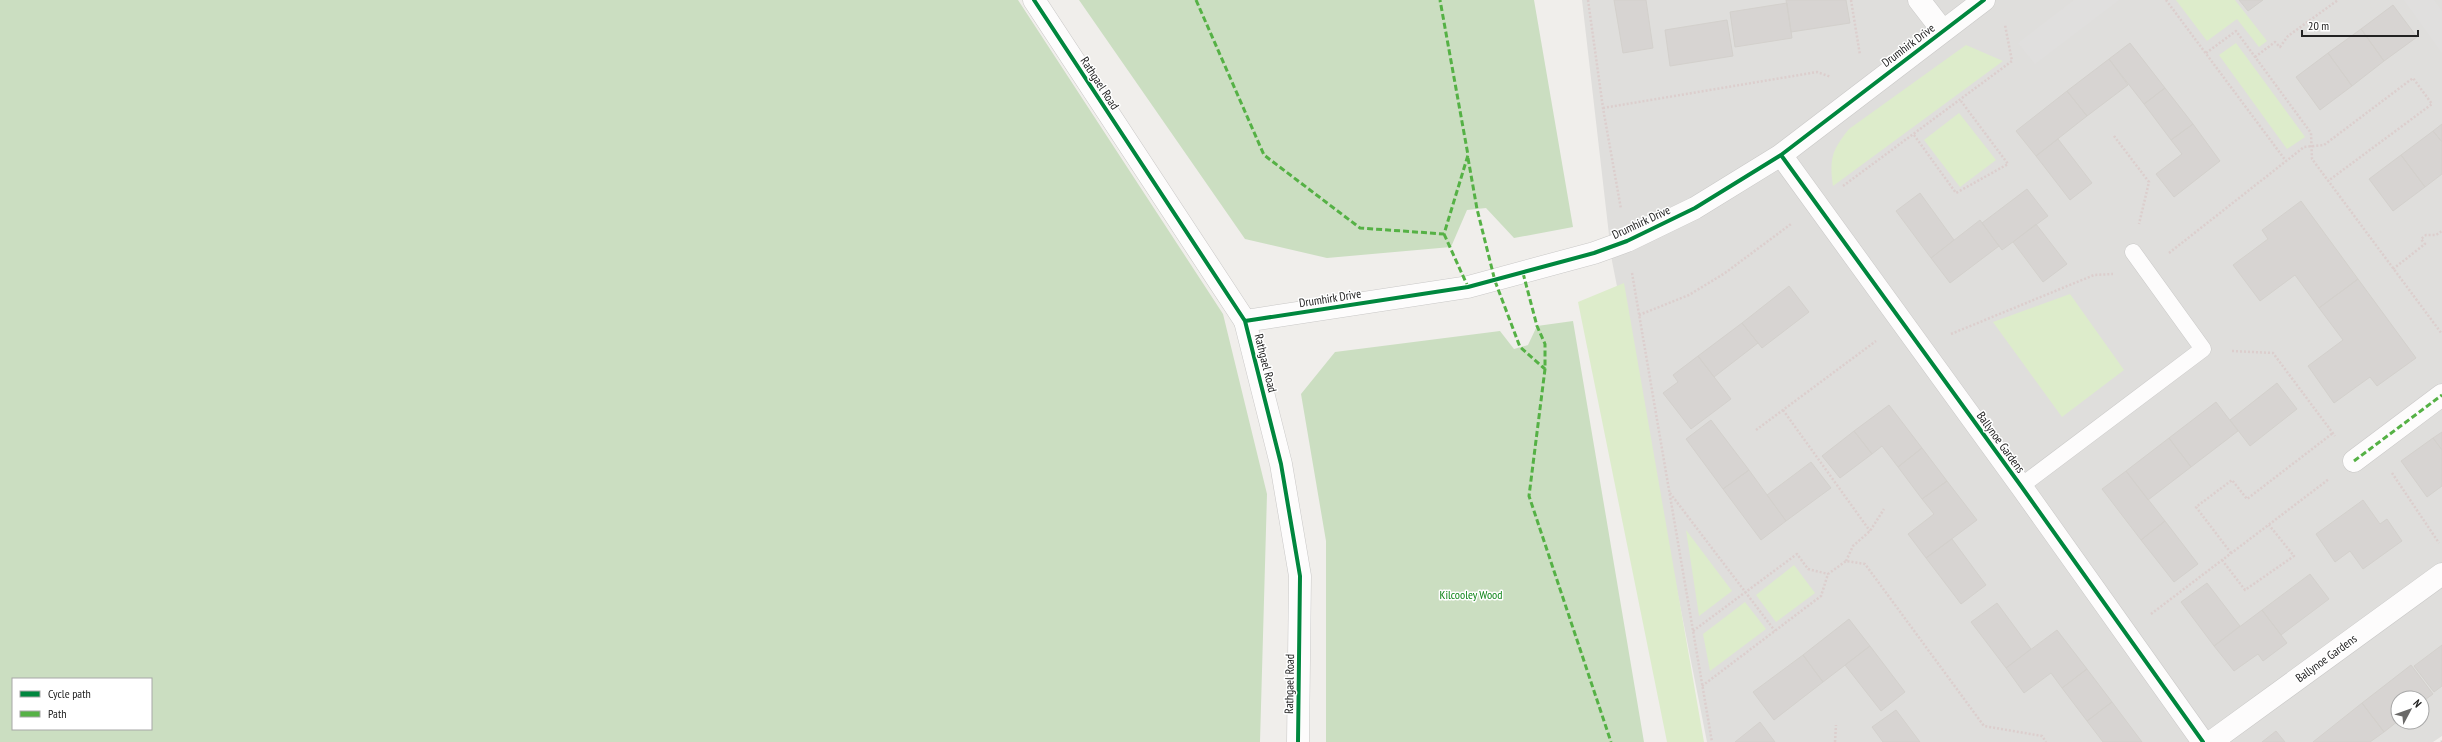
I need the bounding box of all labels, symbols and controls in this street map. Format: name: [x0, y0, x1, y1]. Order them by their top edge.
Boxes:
scale bar: [2302, 12, 2418, 38]
text: 20 m: [2308, 18, 2329, 33]
street label: Drumhirk Drive: [1879, 20, 1938, 70]
street label: Rathgael Road: [1077, 54, 1123, 112]
street label: Drumhirk Drive: [1610, 202, 1673, 242]
street label: Drumhirk Drive: [1298, 286, 1362, 310]
street label: Rathgael Road: [1251, 332, 1281, 394]
street label: Ballynoe Gardens: [1974, 408, 2028, 476]
park label: Kilcooley Wood: [1439, 587, 1503, 602]
street label: Ballynoe Gardens: [2292, 631, 2360, 685]
street label: Rathgael Road: [1281, 654, 1297, 714]
legend: [12, 678, 152, 730]
text: Cycle path: [48, 686, 91, 701]
north arrow: [2390, 690, 2430, 730]
text: N: [2410, 697, 2425, 710]
text: Path: [48, 706, 66, 721]

